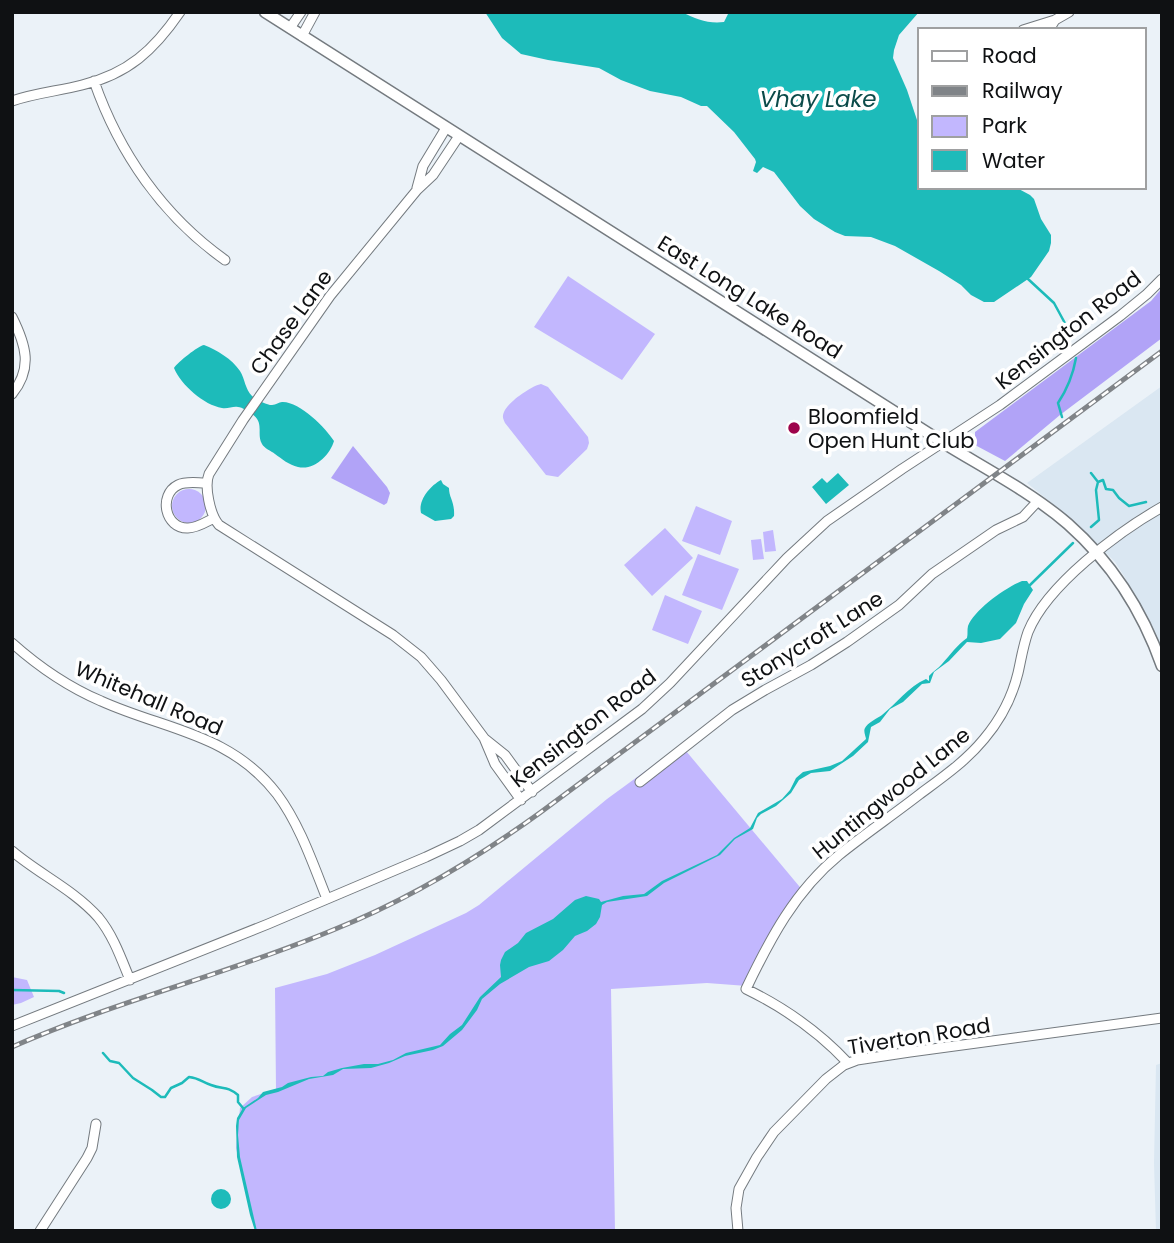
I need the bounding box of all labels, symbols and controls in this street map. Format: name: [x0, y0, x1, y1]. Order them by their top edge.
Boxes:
legend: [918, 28, 1146, 189]
text: Road: [982, 41, 1037, 70]
text: Railway: [982, 76, 1063, 105]
water label: Vhay Lake: [759, 83, 877, 115]
text: Park: [982, 111, 1027, 140]
text: Water: [982, 146, 1045, 175]
street label: East Long Lake Road: [652, 228, 848, 366]
street label: Chase Lane: [243, 264, 339, 380]
street label: Kensington Road: [989, 264, 1147, 396]
place label: Bloomfield Open Hunt Club: [808, 402, 974, 455]
marker: Bloomfield Open Hunt Club: [786, 420, 802, 436]
street label: Stonycroft Lane: [735, 584, 889, 694]
street label: Whitehall Road: [71, 654, 227, 742]
street label: Kensington Road: [504, 662, 662, 794]
street label: Huntingwood Lane: [806, 720, 976, 866]
street label: Tiverton Road: [846, 1010, 992, 1062]

